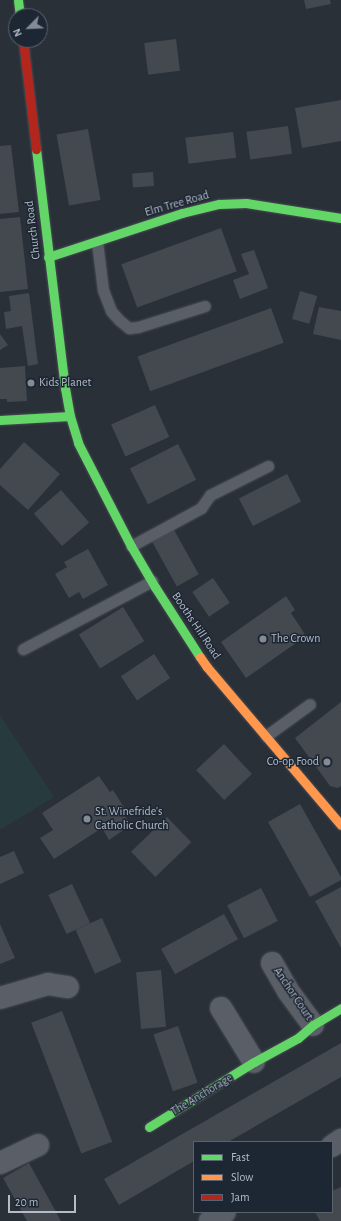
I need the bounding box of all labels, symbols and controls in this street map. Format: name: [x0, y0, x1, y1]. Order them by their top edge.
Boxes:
north arrow: [8, 8, 48, 48]
text: N: [11, 27, 24, 38]
street label: Elm Tree Road: [143, 188, 211, 220]
street label: Church Road: [22, 200, 44, 260]
place label: Kids Planet: [39, 376, 91, 390]
marker: Kids Planet: [26, 378, 36, 388]
street label: Booths Hill Road: [168, 590, 224, 662]
place label: The Crown: [271, 632, 320, 646]
marker: The Crown: [258, 634, 268, 644]
place label: Co-op Food: [267, 755, 319, 769]
marker: Co-op Food: [322, 757, 332, 767]
place label: St. Winefride's Catholic Church: [95, 805, 168, 833]
marker: St. Winefride's Catholic Church: [82, 814, 92, 824]
street label: Anchor Court: [270, 965, 316, 1023]
street label: The Anchorage: [168, 1071, 236, 1119]
legend: [193, 1141, 333, 1213]
text: Fast: [231, 1151, 250, 1163]
text: Slow: [231, 1171, 253, 1183]
scale bar: [10, 1187, 78, 1213]
text: Jam: [231, 1191, 250, 1203]
text: 20 m: [15, 1196, 38, 1208]

